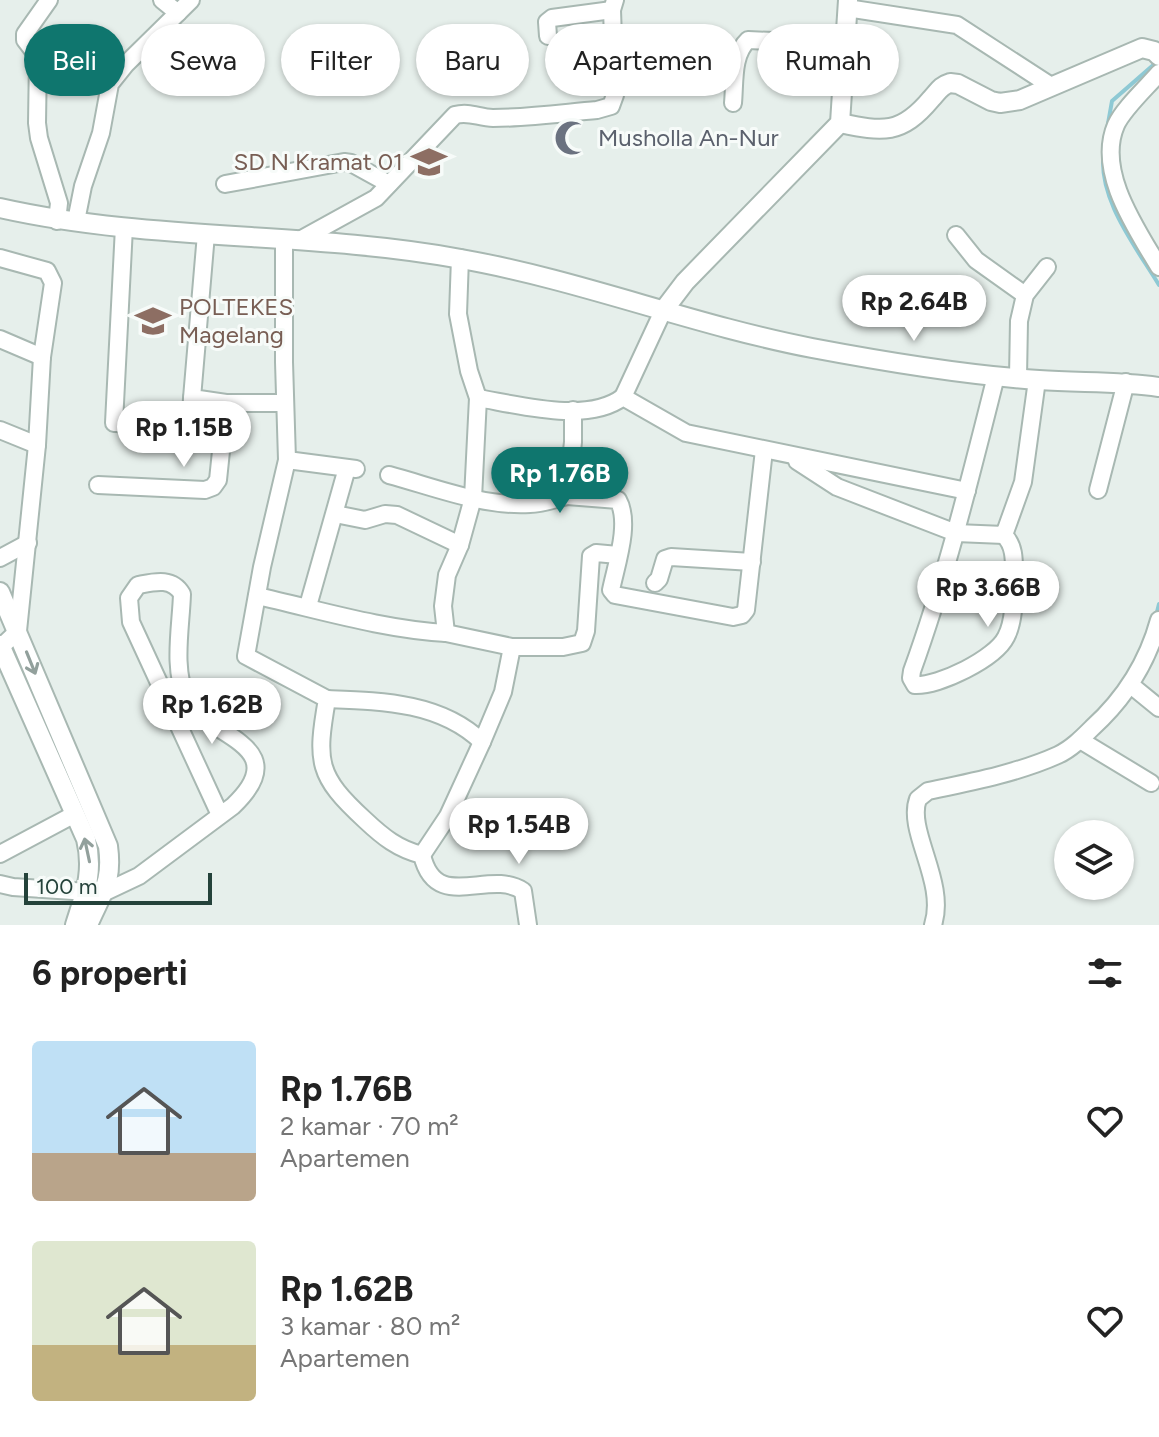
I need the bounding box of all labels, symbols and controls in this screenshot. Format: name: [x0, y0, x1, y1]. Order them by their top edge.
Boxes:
chip: Beli: [24, 24, 125, 96]
chip: Sewa: [141, 24, 265, 96]
chip: Filter: [281, 24, 400, 96]
chip: Baru: [416, 24, 529, 96]
chip: Apartemen: [545, 24, 741, 96]
chip: Rumah: [757, 24, 899, 96]
mosque icon: Musholla An-Nur: [553, 119, 591, 157]
place label: Musholla An-Nur: [598, 123, 779, 152]
school or university icon: SD N Kramat 01: [410, 143, 448, 181]
place label: SD N Kramat 01: [233, 147, 403, 176]
pin: Rp 2.64B: [831, 275, 997, 343]
text: Rp 2.64B: [860, 285, 968, 317]
place label: POLTEKES Magelang: [179, 292, 293, 349]
school or university icon: POLTEKES Magelang: [134, 302, 172, 340]
pin: Rp 1.15B: [101, 401, 267, 469]
text: Rp 1.15B: [135, 411, 233, 443]
pin: Rp 1.76B: [477, 447, 643, 515]
text: Rp 1.76B: [509, 457, 611, 489]
pin: Rp 3.66B: [905, 561, 1071, 629]
text: Rp 3.66B: [935, 571, 1041, 603]
one-way arrow: [25, 650, 39, 675]
pin: Rp 1.62B: [129, 678, 295, 746]
text: Rp 1.62B: [161, 688, 263, 720]
pin: Rp 1.54B: [436, 798, 602, 866]
text: Rp 1.54B: [467, 808, 571, 840]
map controls: [1054, 820, 1134, 900]
button: layers: [1054, 820, 1134, 900]
one-way arrow: [79, 837, 94, 863]
scale bar: [24, 869, 212, 905]
text: 100 m: [36, 873, 97, 900]
icon: filters: [1083, 951, 1127, 995]
text: 6 properti: [32, 953, 188, 994]
text: Rp 1.76B: [280, 1069, 413, 1110]
icon: home: [96, 1073, 192, 1169]
icon: heart: [1083, 1099, 1127, 1143]
text: 2 kamar · 70 m²: [280, 1110, 459, 1142]
text: Apartemen: [280, 1142, 410, 1174]
text: Rp 1.62B: [280, 1269, 413, 1310]
icon: home: [96, 1273, 192, 1369]
icon: heart: [1083, 1299, 1127, 1343]
text: 3 kamar · 80 m²: [280, 1310, 460, 1342]
text: Apartemen: [280, 1342, 410, 1374]

